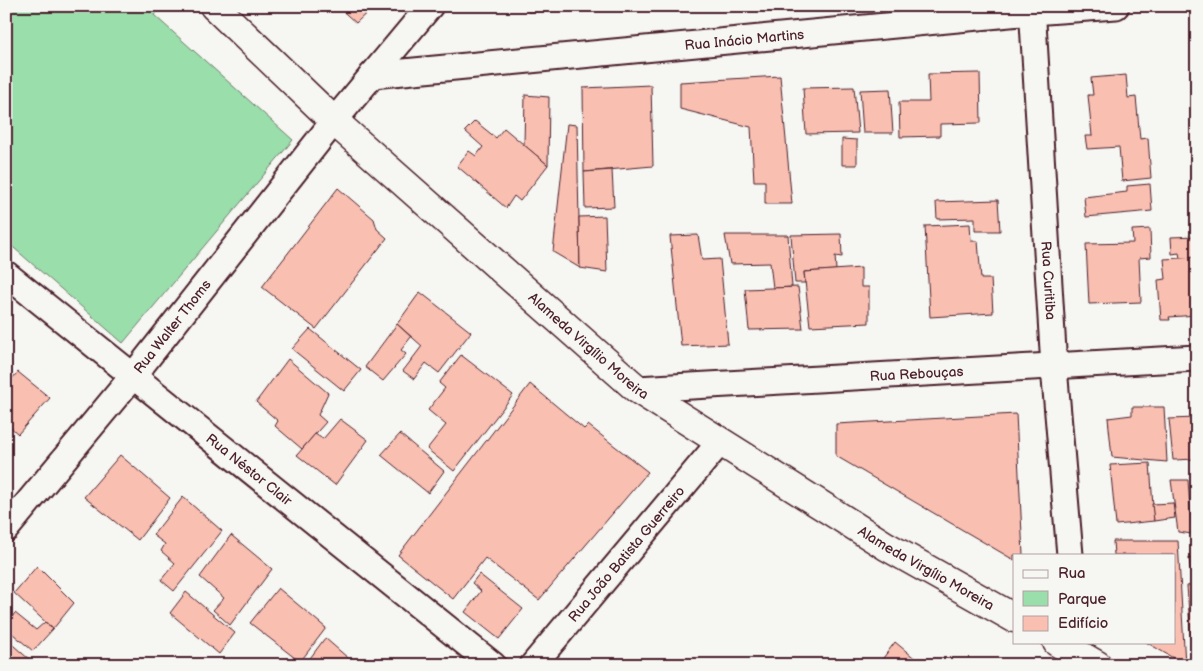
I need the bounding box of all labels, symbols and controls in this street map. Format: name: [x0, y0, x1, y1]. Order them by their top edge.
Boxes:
street label: Rua Inácio Martins: [684, 26, 805, 54]
street label: Rua Curitiba: [1037, 241, 1059, 321]
street label: Rua Walter Thoms: [130, 276, 215, 377]
street label: Alameda Virgílio Moreira: [525, 289, 652, 403]
street label: Rua Rebouças: [869, 363, 964, 385]
street label: Rua Néstor Clair: [203, 430, 296, 510]
street label: Rua João Batista Guerreiro: [565, 483, 688, 626]
street label: Alameda Virgílio Moreira: [855, 523, 997, 614]
legend: [1013, 554, 1176, 644]
text: Rua: [1058, 564, 1086, 583]
text: Parque: [1058, 590, 1107, 609]
text: Edifício: [1058, 614, 1108, 633]

